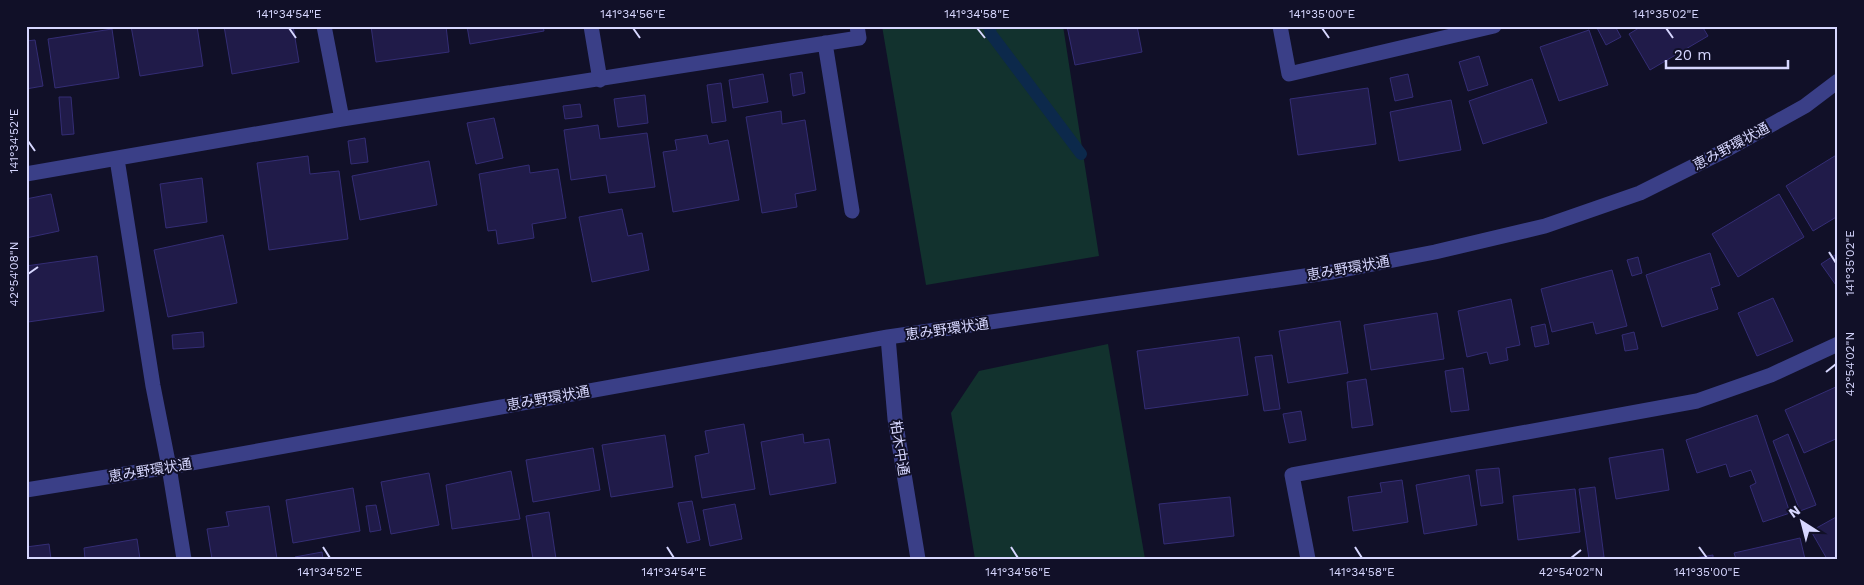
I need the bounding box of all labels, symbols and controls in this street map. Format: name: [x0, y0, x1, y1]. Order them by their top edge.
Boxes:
text: 141°34'54"E: [257, 7, 322, 21]
text: 141°34'56"E: [600, 7, 666, 21]
text: 141°34'58"E: [944, 7, 1010, 21]
text: 141°35'00"E: [1289, 7, 1355, 21]
text: 141°35'02"E: [1633, 7, 1699, 21]
scale bar: [1666, 38, 1789, 70]
text: 20 m: [1674, 46, 1712, 64]
text: 141°34'52"E: [7, 108, 21, 174]
street label: 恵み野環状通: [1690, 119, 1772, 173]
text: 141°35'02"E: [1843, 230, 1857, 296]
text: 42°54'08"N: [7, 242, 21, 306]
street label: 恵み野環状通: [1305, 253, 1391, 283]
street label: 恵み野環状通: [904, 315, 990, 343]
text: 42°54'02"N: [1843, 332, 1857, 396]
street label: 恵み野環状通: [505, 383, 591, 413]
street label: 柏木中通: [888, 419, 912, 477]
street label: 恵み野環状通: [107, 456, 193, 484]
north arrow: [1776, 498, 1826, 548]
text: N: [1785, 502, 1803, 521]
text: 141°34'52"E: [297, 565, 363, 579]
text: 141°34'54"E: [642, 565, 707, 579]
text: 141°34'56"E: [985, 565, 1051, 579]
text: 141°34'58"E: [1329, 565, 1395, 579]
text: 42°54'02"N: [1539, 565, 1603, 579]
text: 141°35'00"E: [1674, 565, 1740, 579]

